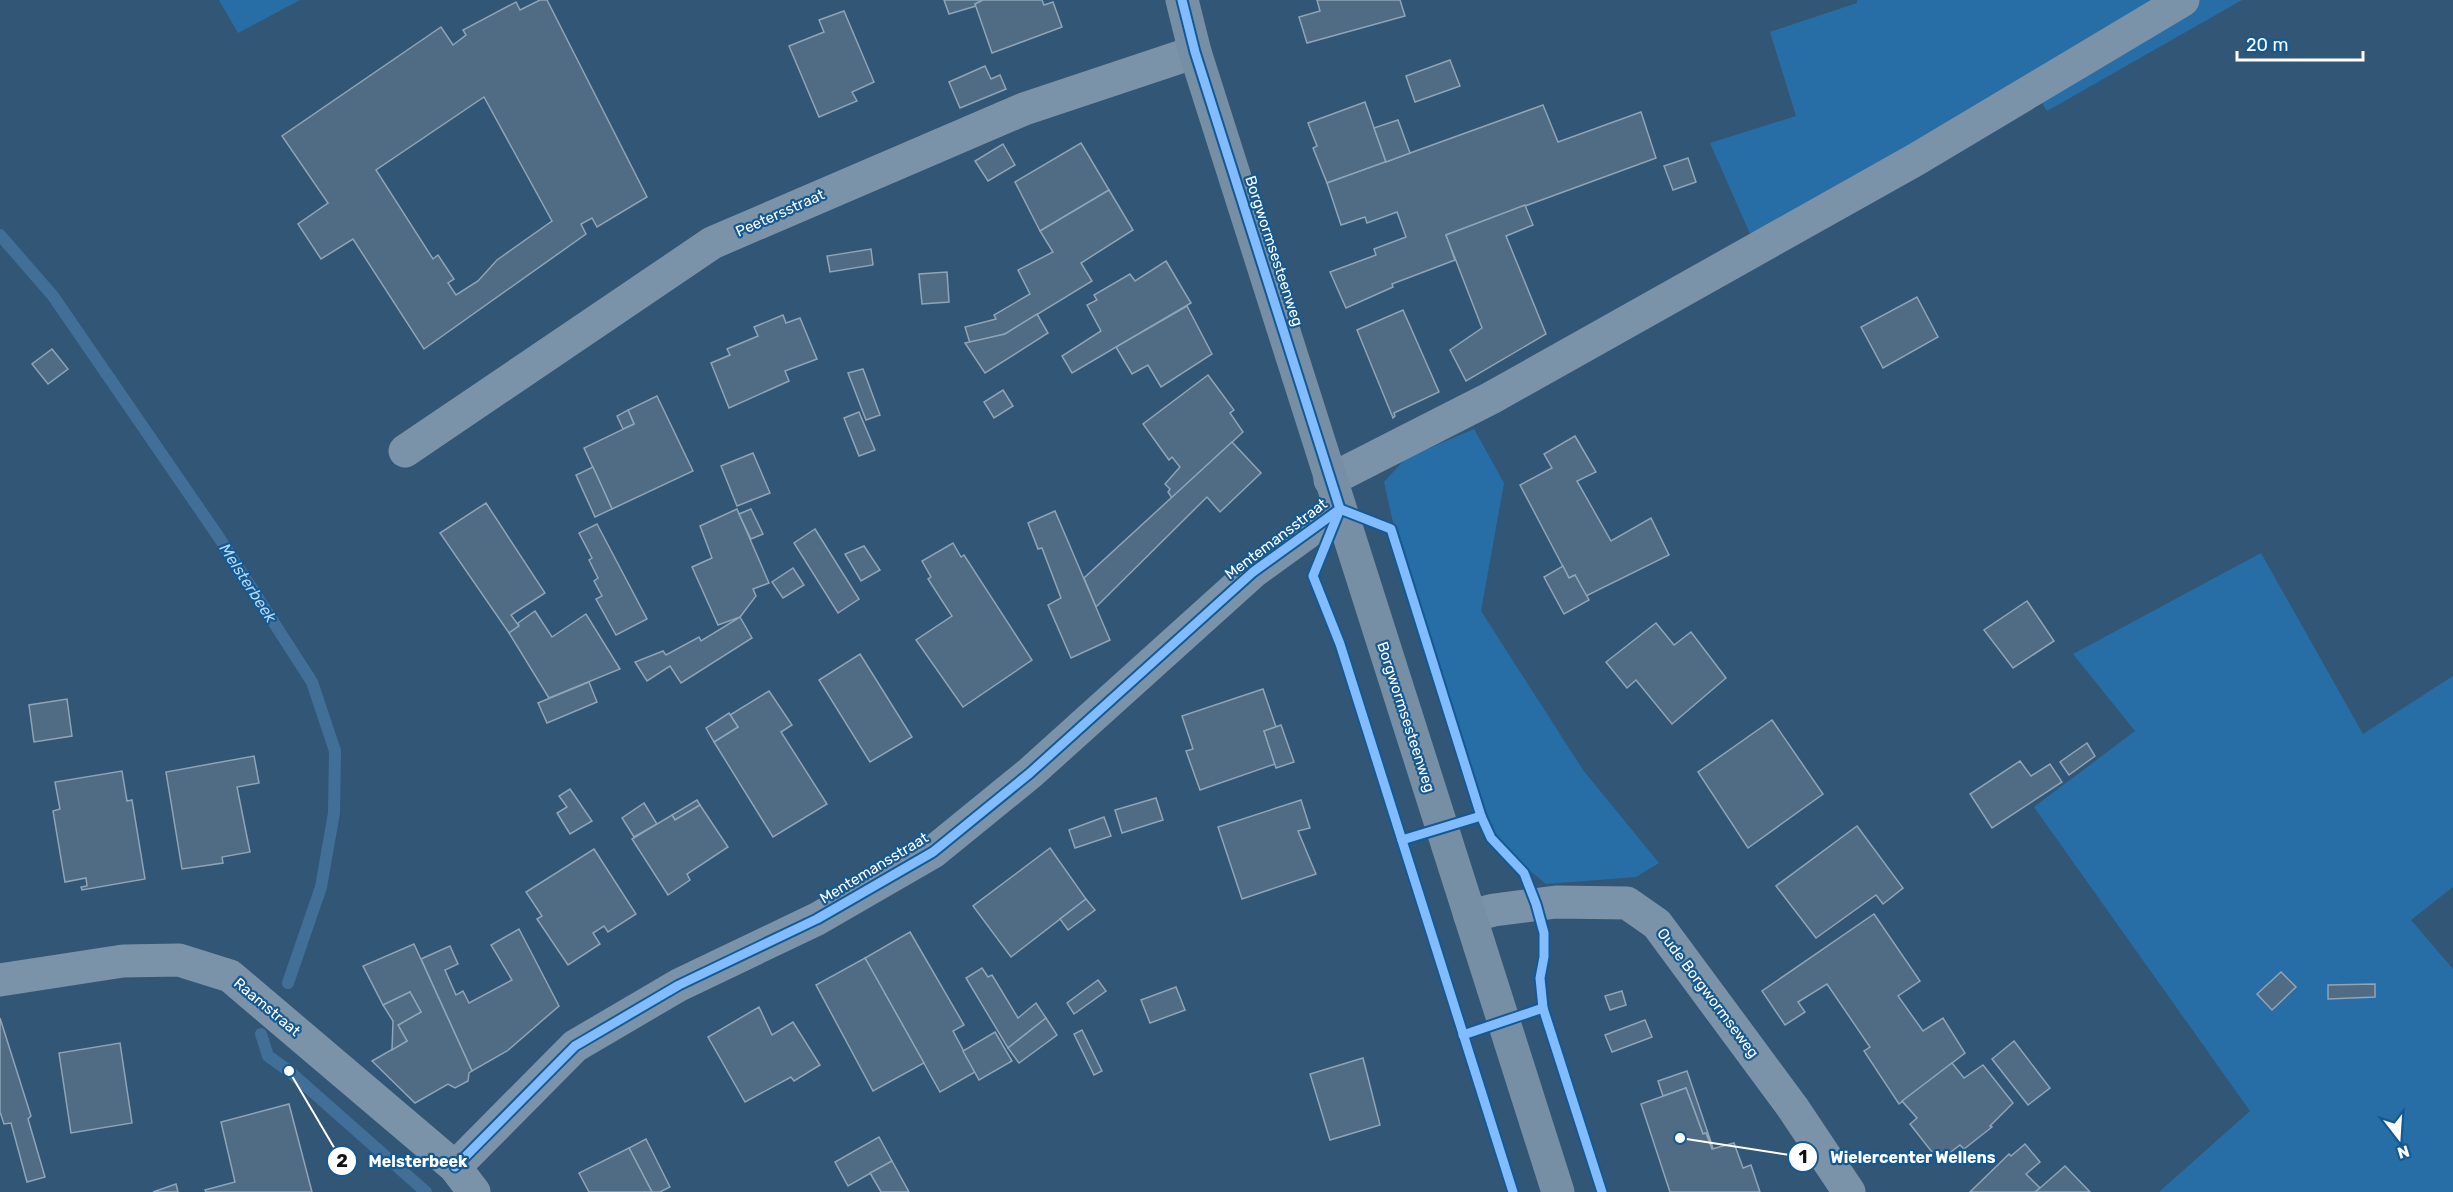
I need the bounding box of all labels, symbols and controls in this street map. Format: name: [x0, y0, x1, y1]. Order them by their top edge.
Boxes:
scale bar: [2237, 24, 2363, 62]
text: 20 m: [2246, 34, 2288, 56]
street label: Borgwormsesteenweg: [1241, 174, 1307, 328]
street label: Peetersstraat: [733, 185, 827, 241]
street label: Mentemansstraat: [1221, 495, 1331, 583]
water label: Melsterbeek: [215, 540, 281, 627]
street label: Borgwormsesteenweg: [1373, 640, 1439, 794]
street label: Mentemansstraat: [816, 828, 932, 907]
street label: Oude Borgwormseweg: [1653, 925, 1763, 1061]
street label: Raamstraat: [230, 974, 304, 1040]
north arrow: [2369, 1108, 2429, 1168]
callout: Wielercenter Wellens: [1788, 1140, 2008, 1174]
text: N: [2395, 1141, 2412, 1163]
callout: Melsterbeek: [327, 1144, 480, 1178]
text: 1: [1799, 1146, 1807, 1168]
text: Wielercenter Wellens: [1830, 1148, 1996, 1167]
text: 2: [336, 1150, 348, 1172]
text: Melsterbeek: [369, 1152, 468, 1171]

